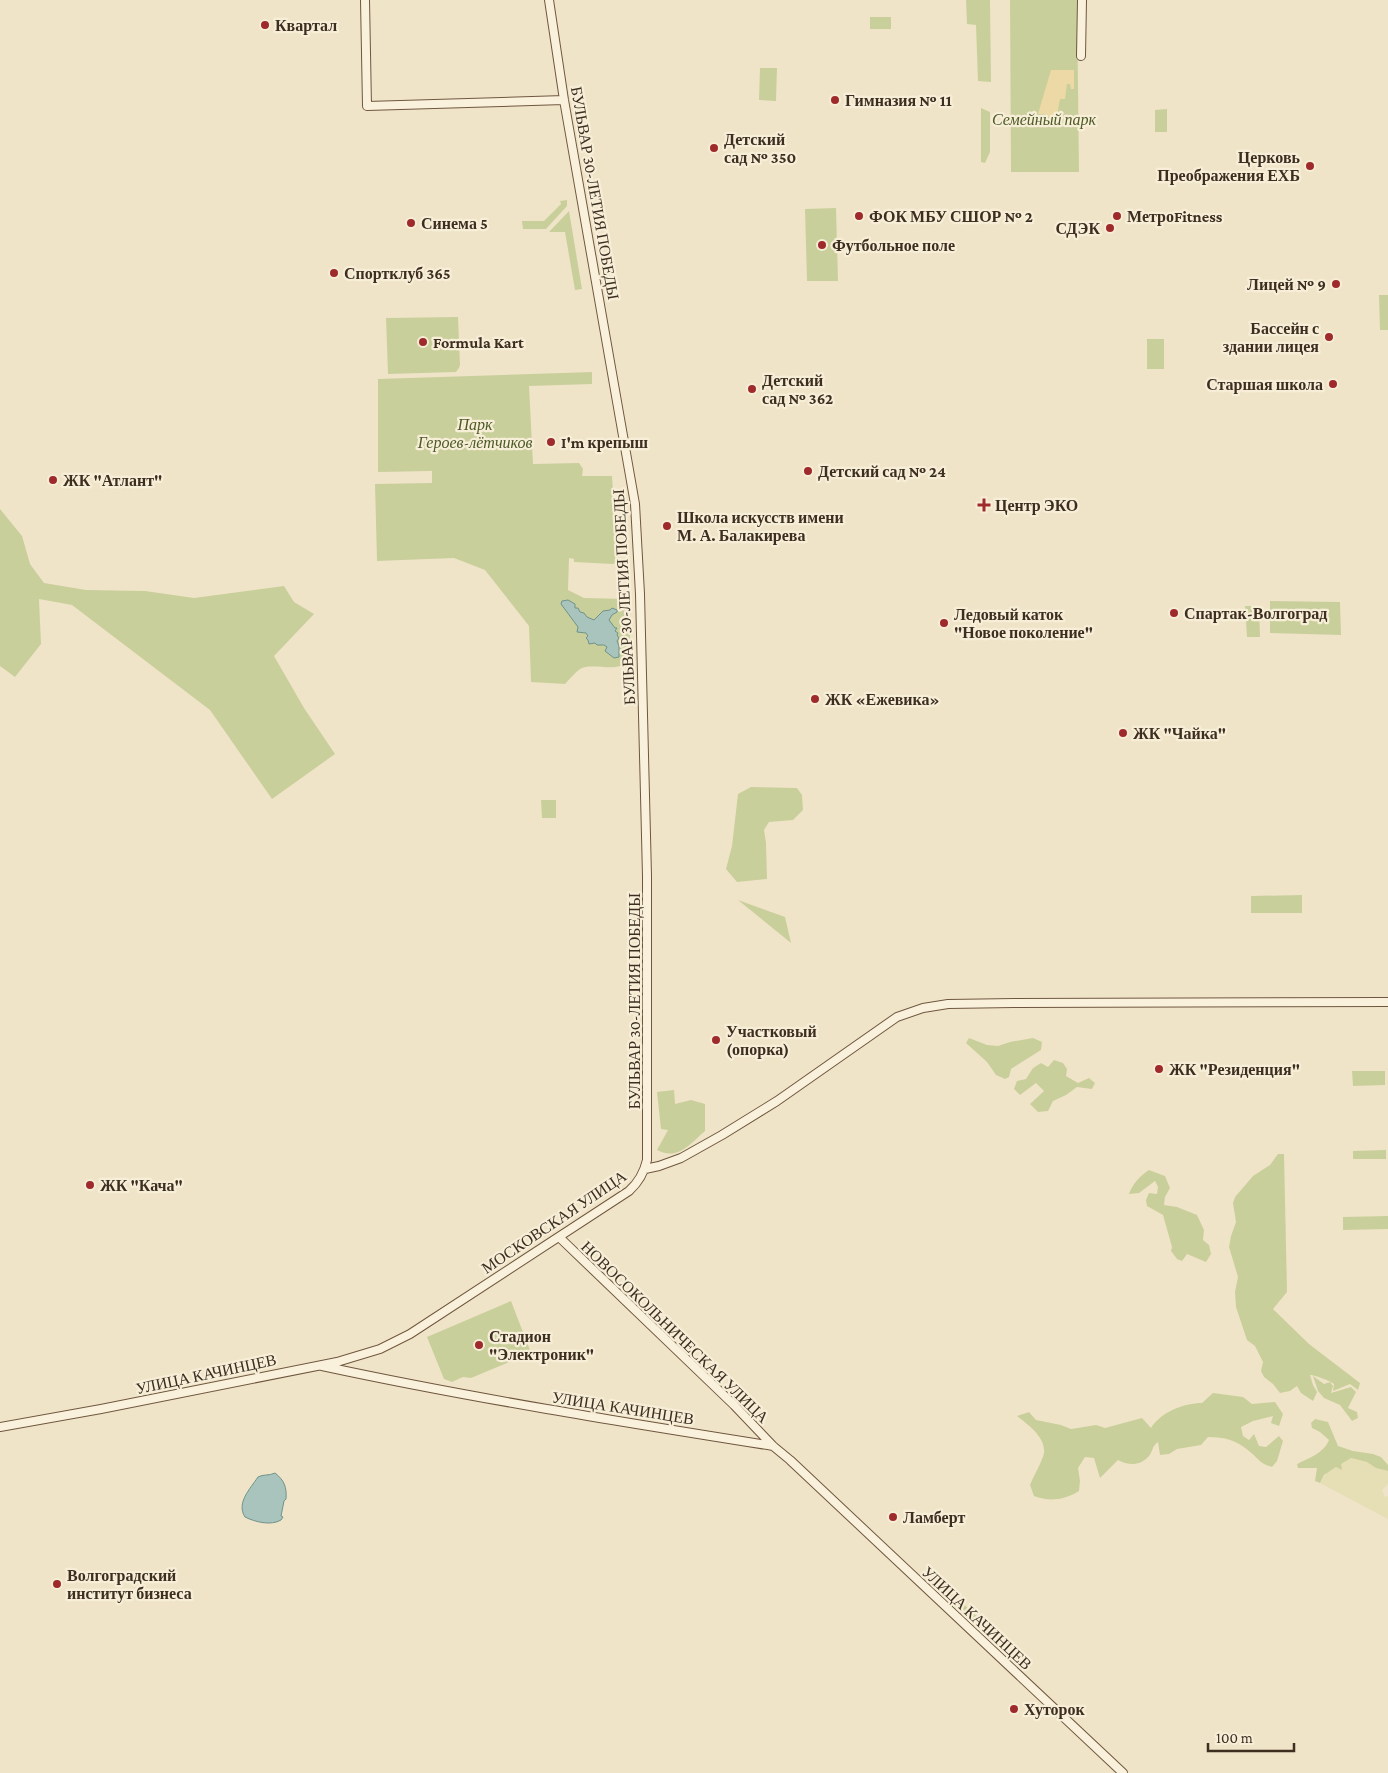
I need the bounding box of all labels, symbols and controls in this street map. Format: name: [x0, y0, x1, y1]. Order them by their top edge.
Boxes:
place label: Квартал: [275, 17, 337, 35]
marker: Квартал: [259, 19, 271, 31]
street label: БУЛЬВАР 30-ЛЕТИЯ ПОБЕДЫ: [567, 85, 622, 301]
place label: Гимназия № 11: [845, 92, 952, 109]
marker: Гимназия № 11: [829, 94, 841, 106]
park label: Семейный парк: [992, 111, 1097, 129]
place label: Детский сад № 350: [724, 131, 796, 166]
marker: Детский сад № 350: [708, 142, 720, 154]
place label: Церковь Преображения ЕХБ: [1157, 149, 1301, 185]
marker: Церковь Преображения ЕХБ: [1304, 160, 1316, 172]
place label: ФОК МБУ СШОР № 2: [869, 208, 1033, 225]
place label: МетроFitness: [1127, 208, 1223, 226]
marker: ФОК МБУ СШОР № 2: [853, 210, 865, 222]
marker: МетроFitness: [1111, 210, 1123, 222]
place label: Синема 5: [421, 215, 488, 232]
marker: Синема 5: [405, 217, 417, 229]
place label: СДЭК: [1055, 220, 1100, 238]
marker: СДЭК: [1104, 222, 1116, 234]
place label: Футбольное поле: [832, 237, 955, 255]
marker: Футбольное поле: [816, 239, 828, 251]
place label: Спортклуб 365: [344, 265, 451, 283]
marker: Спортклуб 365: [328, 267, 340, 279]
place label: Лицей № 9: [1247, 276, 1326, 293]
marker: Лицей № 9: [1330, 278, 1342, 290]
place label: Бассейн с здании лицея: [1223, 320, 1319, 355]
marker: Бассейн с здании лицея: [1323, 331, 1335, 343]
place label: Formula Kart: [433, 334, 524, 351]
marker: Formula Kart: [417, 336, 429, 348]
place label: Детский сад № 362: [762, 372, 833, 407]
place label: Старшая школа: [1206, 376, 1323, 394]
marker: Старшая школа: [1327, 378, 1339, 390]
marker: Детский сад № 362: [746, 383, 758, 395]
park label: Парк Героев-лётчиков: [417, 416, 532, 452]
place label: I'm крепыш: [561, 434, 648, 452]
marker: I'm крепыш: [545, 436, 557, 448]
place label: Детский сад № 24: [818, 463, 946, 481]
marker: Детский сад № 24: [802, 465, 814, 477]
place label: ЖК "Атлант": [63, 472, 162, 489]
marker: ЖК "Атлант": [47, 474, 59, 486]
street label: БУЛЬВАР 30-ЛЕТИЯ ПОБЕДЫ: [610, 488, 639, 705]
place label: Центр ЭКО: [995, 497, 1078, 515]
marker: Центр ЭКО: [977, 498, 991, 512]
place label: Школа искусств имени М. А. Балакирева: [677, 509, 844, 545]
marker: Школа искусств имени М. А. Балакирева: [661, 520, 673, 532]
place label: Спартак-Волгоград: [1184, 605, 1327, 623]
place label: Ледовый каток "Новое поколение": [954, 606, 1093, 641]
marker: Спартак-Волгоград: [1168, 607, 1180, 619]
marker: Ледовый каток "Новое поколение": [938, 617, 950, 629]
place label: ЖК «Ежевика»: [825, 691, 940, 708]
marker: ЖК «Ежевика»: [809, 693, 821, 705]
place label: ЖК "Чайка": [1133, 725, 1226, 742]
marker: ЖК "Чайка": [1117, 727, 1129, 739]
street label: БУЛЬВАР 30-ЛЕТИЯ ПОБЕДЫ: [626, 893, 644, 1109]
place label: Участковый (опорка): [726, 1023, 817, 1059]
marker: Участковый (опорка): [710, 1034, 722, 1046]
place label: ЖК "Резиденция": [1169, 1061, 1300, 1078]
marker: ЖК "Резиденция": [1153, 1063, 1165, 1075]
street label: МОСКОВСКАЯ УЛИЦА: [478, 1167, 630, 1278]
place label: ЖК "Кача": [100, 1177, 183, 1194]
marker: ЖК "Кача": [84, 1179, 96, 1191]
street label: НОВОСОКОЛЬНИЧЕСКАЯ УЛИЦА: [577, 1238, 772, 1427]
place label: Стадион "Электроник": [489, 1328, 594, 1364]
marker: Стадион "Электроник": [473, 1339, 485, 1351]
street label: УЛИЦА КАЧИНЦЕВ: [134, 1351, 278, 1398]
street label: УЛИЦА КАЧИНЦЕВ: [551, 1388, 695, 1429]
place label: Ламберт: [903, 1509, 965, 1527]
marker: Ламберт: [887, 1511, 899, 1523]
street label: УЛИЦА КАЧИНЦЕВ: [918, 1563, 1035, 1674]
place label: Волгоградский институт бизнеса: [67, 1567, 192, 1603]
marker: Волгоградский институт бизнеса: [51, 1578, 63, 1590]
place label: Хуторок: [1024, 1701, 1085, 1719]
marker: Хуторок: [1008, 1703, 1020, 1715]
scale bar: [1208, 1720, 1294, 1752]
text: 100 m: [1216, 1730, 1253, 1746]

